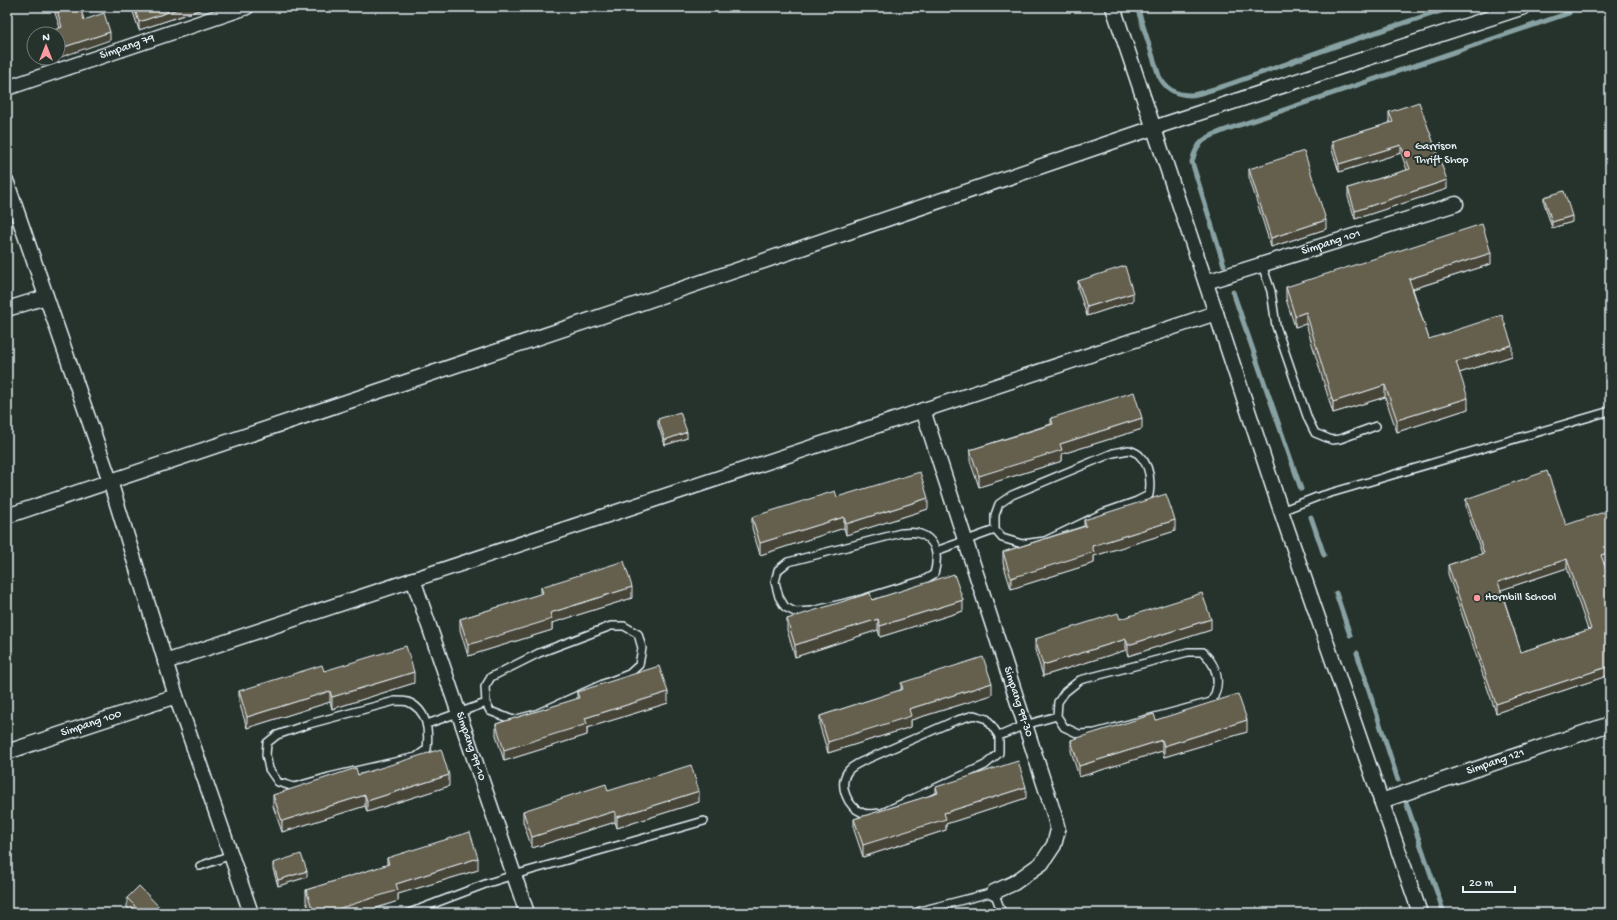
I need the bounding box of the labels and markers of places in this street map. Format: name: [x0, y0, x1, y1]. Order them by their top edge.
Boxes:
place label: Garrison Thrift Shop: [1414, 140, 1469, 168]
marker: Garrison Thrift Shop: [1402, 149, 1412, 159]
place label: Hornbill School: [1485, 591, 1557, 605]
marker: Hornbill School: [1472, 593, 1482, 603]

